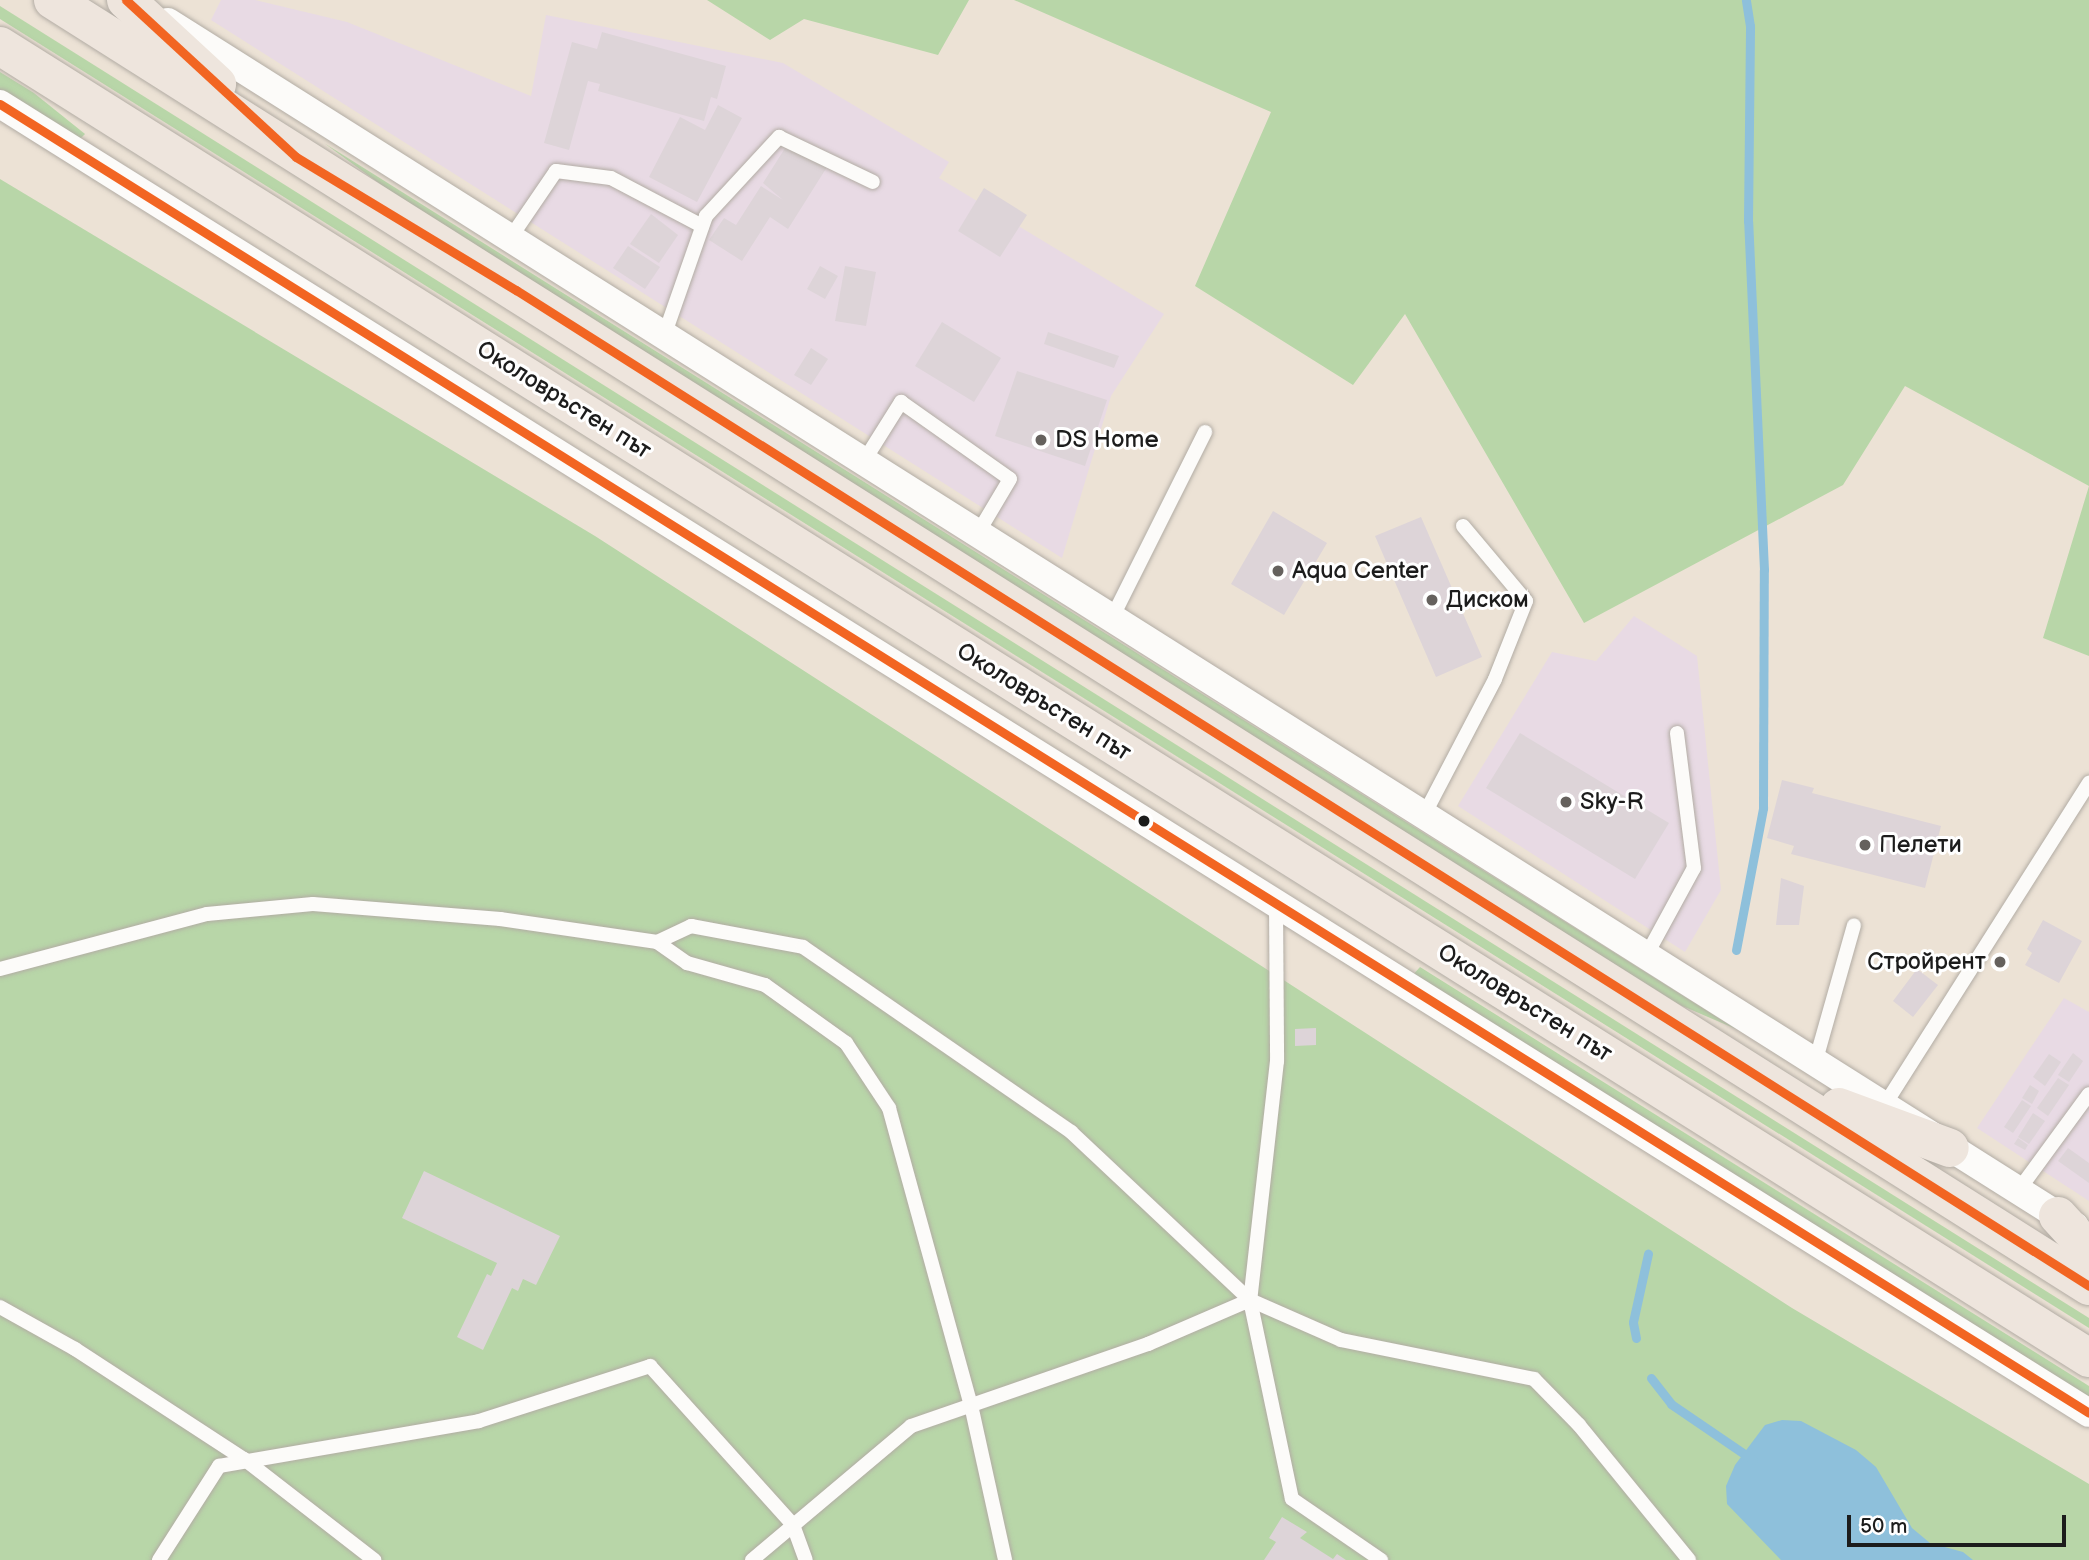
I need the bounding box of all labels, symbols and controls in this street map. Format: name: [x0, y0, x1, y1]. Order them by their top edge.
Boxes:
street label: Околовръстен път: [472, 335, 656, 465]
place label: DS Home: [1055, 426, 1159, 454]
marker: DS Home: [1033, 432, 1049, 448]
place label: Aqua Center: [1292, 557, 1428, 585]
marker: Aqua Center: [1270, 563, 1286, 579]
place label: Диском: [1446, 586, 1529, 614]
marker: Диском: [1424, 592, 1440, 608]
street label: Околовръстен път: [952, 637, 1136, 767]
place label: Sky-R: [1580, 788, 1643, 816]
marker: Sky-R: [1558, 794, 1574, 810]
unlabelled marker: [1137, 814, 1151, 828]
place label: Пелети: [1879, 831, 1962, 859]
marker: Пелети: [1857, 837, 1873, 853]
street label: Околовръстен път: [1433, 938, 1617, 1068]
place label: Стройрент: [1867, 948, 1986, 976]
marker: Стройрент: [1992, 954, 2008, 970]
scale bar: [1851, 1500, 2070, 1544]
text: 50 m: [1860, 1514, 1907, 1539]

